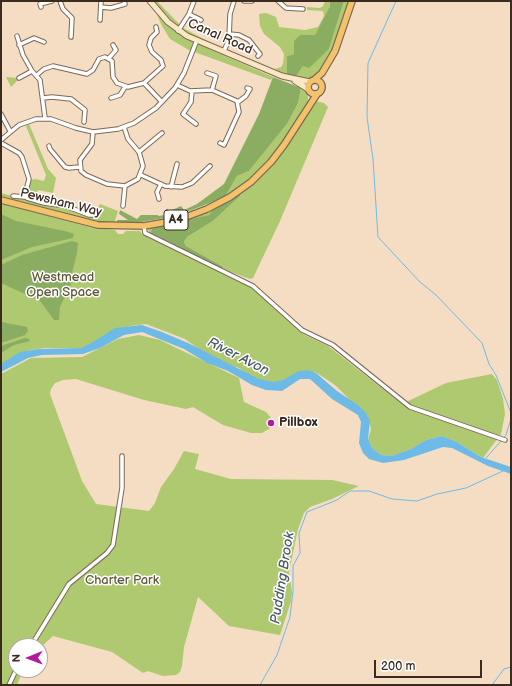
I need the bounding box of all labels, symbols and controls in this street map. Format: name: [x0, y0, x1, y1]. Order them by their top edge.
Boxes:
street label: Canal Road: [185, 16, 255, 58]
street label: Pewsham Way: [19, 185, 103, 221]
road number: A4: [164, 210, 188, 230]
park label: Westmead Open Space: [26, 270, 100, 301]
water label: River Avon: [204, 334, 272, 380]
place label: Pillbox: [279, 415, 318, 431]
marker: Pillbox: [266, 418, 276, 428]
water label: Pudding Brook: [267, 531, 299, 625]
park label: Charter Park: [85, 573, 159, 589]
north arrow: [8, 638, 48, 678]
scale bar: [376, 652, 484, 678]
text: N: [10, 654, 23, 662]
text: 200 m: [381, 659, 415, 674]

